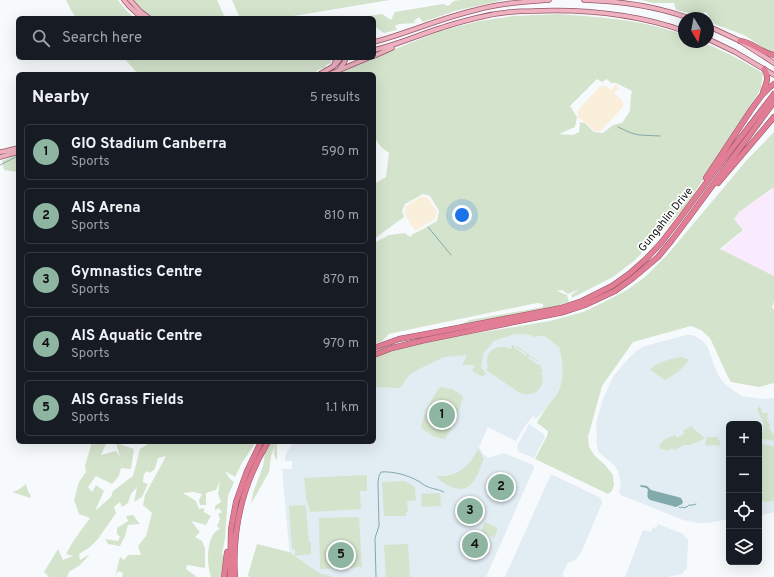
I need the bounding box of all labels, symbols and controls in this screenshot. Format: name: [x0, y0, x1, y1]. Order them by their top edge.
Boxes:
north arrow: [678, 12, 714, 48]
search box: [16, 16, 376, 60]
icon: search: [30, 27, 52, 49]
text: Search here: [62, 29, 142, 48]
text: Nearby: [32, 87, 89, 109]
text: 5 results: [310, 90, 360, 106]
text: GIO Stadium Canberra: [71, 135, 227, 154]
text: 1: [43, 144, 49, 160]
text: 590 m: [321, 144, 359, 160]
text: Sports: [71, 154, 110, 170]
street label: Gungahlin Drive: [635, 184, 696, 255]
text: AIS Arena: [71, 199, 141, 218]
your location: [452, 205, 472, 225]
text: 2: [42, 208, 50, 224]
text: 810 m: [324, 208, 359, 224]
text: Sports: [71, 218, 110, 234]
text: Gymnastics Centre: [71, 263, 202, 282]
text: 3: [42, 272, 50, 288]
text: 870 m: [322, 272, 359, 288]
text: Sports: [71, 282, 110, 298]
text: AIS Aquatic Centre: [71, 327, 202, 346]
text: 4: [42, 336, 50, 352]
text: 970 m: [323, 336, 359, 352]
text: Sports: [71, 346, 110, 362]
text: AIS Grass Fields: [71, 391, 184, 410]
text: 5: [42, 400, 50, 416]
text: 1.1 km: [325, 400, 359, 416]
pin: 1: [429, 400, 455, 430]
text: Sports: [71, 410, 110, 426]
map controls: [726, 421, 762, 565]
button: +: [726, 421, 762, 457]
button: −: [726, 457, 762, 493]
pin: 2: [488, 472, 514, 502]
button: locate: [726, 493, 762, 529]
pin: 3: [457, 496, 483, 526]
button: layers: [726, 529, 762, 565]
pin: 4: [462, 530, 488, 560]
pin: 5: [328, 540, 354, 570]

